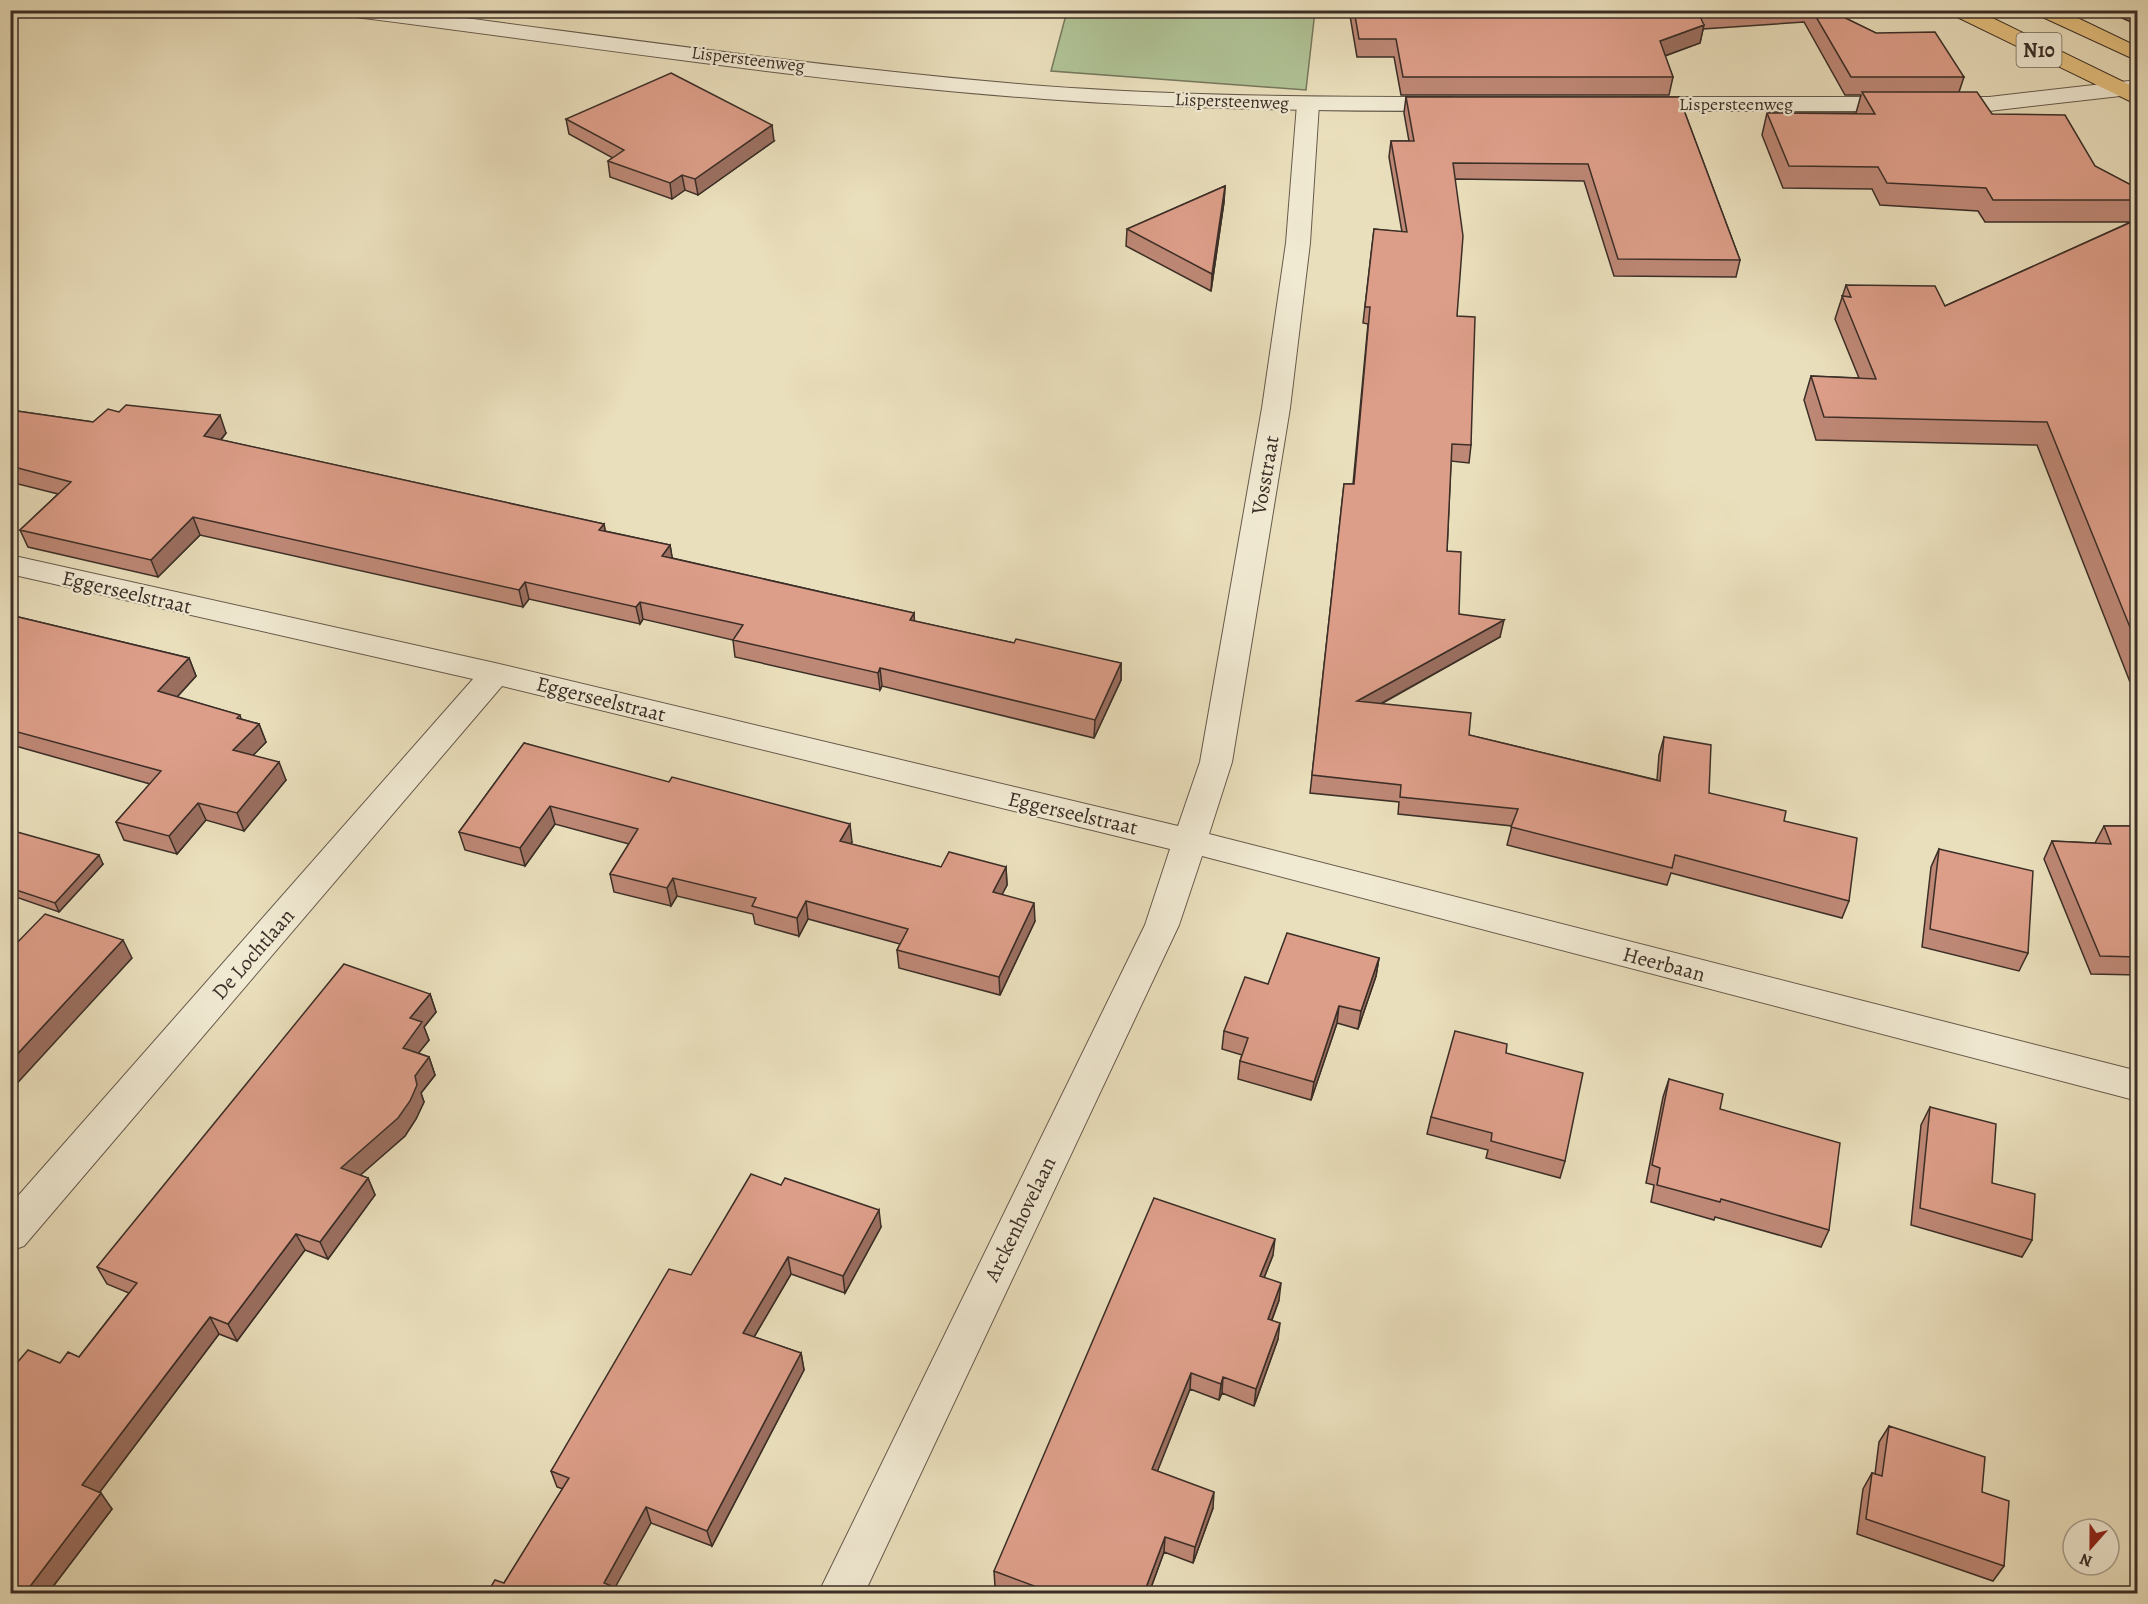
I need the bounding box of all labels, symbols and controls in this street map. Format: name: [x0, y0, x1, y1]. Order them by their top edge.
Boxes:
road number: N10: [2016, 33, 2062, 67]
street label: Lispersteenweg: [690, 40, 806, 78]
street label: Lispersteenweg: [1175, 87, 1289, 115]
street label: Lispersteenweg: [1679, 92, 1793, 116]
street label: Vosstraat: [1244, 433, 1286, 518]
street label: Eggerseelstraat: [59, 563, 195, 621]
street label: Eggerseelstraat: [533, 669, 669, 729]
street label: Eggerseelstraat: [1005, 784, 1141, 842]
street label: De Lochtlaan: [205, 902, 301, 1006]
street label: Heerbaan: [1620, 940, 1708, 988]
street label: Arckenhovelaan: [977, 1152, 1062, 1287]
north arrow: [2061, 1517, 2121, 1577]
text: N: [2076, 1548, 2095, 1572]

